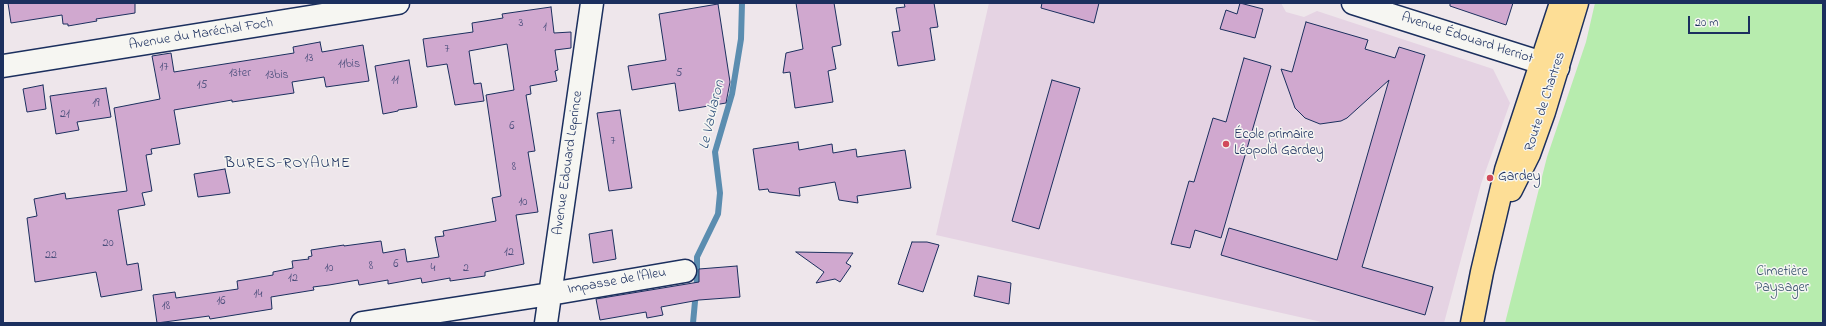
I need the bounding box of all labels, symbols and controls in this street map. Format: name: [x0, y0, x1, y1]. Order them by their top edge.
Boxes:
scale bar: [1690, 8, 1752, 34]
street label: Avenue Édouard Herriot: [1399, 10, 1535, 68]
text: 20 m: [1695, 14, 1718, 32]
street label: Avenue du Maréchal Foch: [128, 15, 274, 55]
house number: 3: [519, 17, 523, 31]
house number: 1: [543, 21, 547, 35]
house number: 7: [445, 43, 449, 57]
street label: Route de Chartres: [1522, 50, 1570, 154]
house number: 13: [305, 52, 313, 66]
house number: 11bis: [338, 58, 360, 72]
house number: 17: [160, 61, 168, 75]
house number: 13ter: [229, 67, 251, 81]
house number: 5: [676, 67, 682, 81]
house number: 13bis: [265, 69, 289, 83]
house number: 11: [391, 74, 399, 88]
house number: 15: [197, 79, 207, 93]
water label: Le Vaularon: [696, 79, 730, 151]
street label: Avenue Edouard Leprince: [551, 90, 587, 236]
house number: 19: [92, 97, 100, 111]
house number: 21: [60, 108, 70, 122]
house number: 6: [509, 120, 515, 134]
place label: École primaire Léopold Gardey: [1234, 128, 1324, 160]
house number: 7: [611, 135, 615, 149]
marker: École primaire Léopold Gardey: [1221, 139, 1231, 149]
district label: BURES-ROYAUME: [225, 156, 351, 174]
house number: 8: [512, 161, 516, 175]
place label: Gardey: [1498, 170, 1541, 186]
marker: Gardey: [1485, 173, 1495, 183]
house number: 10: [519, 196, 527, 210]
house number: 20: [102, 237, 114, 251]
house number: 12: [504, 246, 514, 260]
house number: 22: [45, 249, 57, 263]
house number: 6: [393, 258, 399, 272]
house number: 8: [369, 260, 373, 274]
house number: 10: [325, 262, 333, 276]
house number: 4: [431, 262, 435, 276]
house number: 2: [463, 262, 469, 276]
street label: Impasse de l'Aleu: [566, 265, 668, 299]
park label: Cimetière Paysager: [1755, 265, 1809, 298]
house number: 12: [288, 272, 298, 286]
house number: 14: [254, 288, 262, 302]
house number: 16: [216, 295, 226, 309]
house number: 18: [162, 300, 170, 314]

